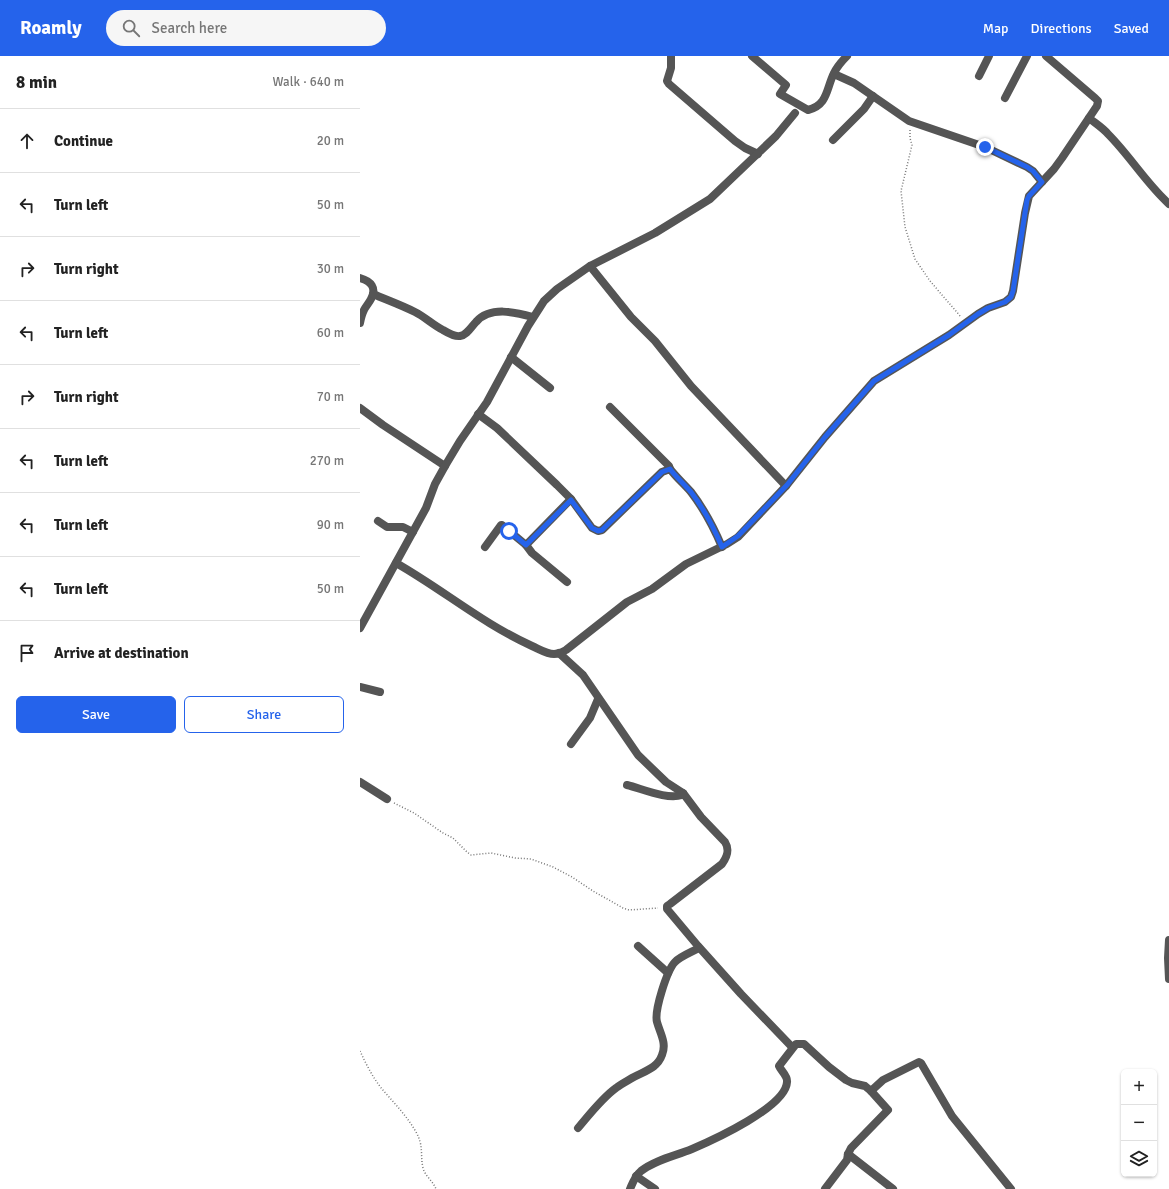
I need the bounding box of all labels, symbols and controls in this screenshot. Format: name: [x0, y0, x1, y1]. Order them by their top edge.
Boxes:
search box: [106, 10, 386, 46]
text: Roamly: [20, 16, 82, 40]
icon: search: [120, 17, 142, 39]
text: Search here: [152, 19, 227, 37]
text: Map: [983, 20, 1009, 37]
text: Directions: [1031, 20, 1092, 37]
text: Saved: [1114, 20, 1149, 37]
text: 8 min: [16, 72, 57, 93]
text: Walk · 640 m: [273, 74, 344, 90]
icon: ahead: [16, 130, 38, 152]
text: Continue: [54, 132, 113, 150]
text: 20 m: [317, 133, 344, 149]
route end: [976, 138, 994, 156]
icon: left: [16, 194, 38, 216]
text: Turn left: [54, 196, 108, 214]
text: 50 m: [317, 197, 344, 213]
icon: right: [16, 258, 38, 280]
text: Turn right: [54, 260, 119, 278]
text: 30 m: [317, 261, 344, 277]
icon: left: [16, 322, 38, 344]
text: Turn left: [54, 324, 108, 342]
text: 60 m: [317, 325, 344, 341]
icon: right: [16, 386, 38, 408]
text: Turn right: [54, 388, 119, 406]
text: 70 m: [317, 389, 344, 405]
icon: left: [16, 450, 38, 472]
text: Turn left: [54, 452, 108, 470]
text: 270 m: [310, 453, 344, 469]
icon: left: [16, 514, 38, 536]
text: Turn left: [54, 516, 108, 534]
text: 90 m: [317, 517, 344, 533]
route start: [500, 522, 518, 540]
icon: left: [16, 578, 38, 600]
text: Turn left: [54, 580, 108, 598]
text: 50 m: [317, 581, 344, 597]
icon: arrive: [16, 642, 38, 664]
text: Arrive at destination: [54, 644, 189, 662]
button: Save: [16, 696, 176, 733]
button: Share: [184, 696, 344, 733]
map controls: [1121, 1069, 1157, 1177]
button: +: [1121, 1069, 1157, 1105]
button: −: [1121, 1105, 1157, 1141]
button: layers: [1121, 1141, 1157, 1177]

